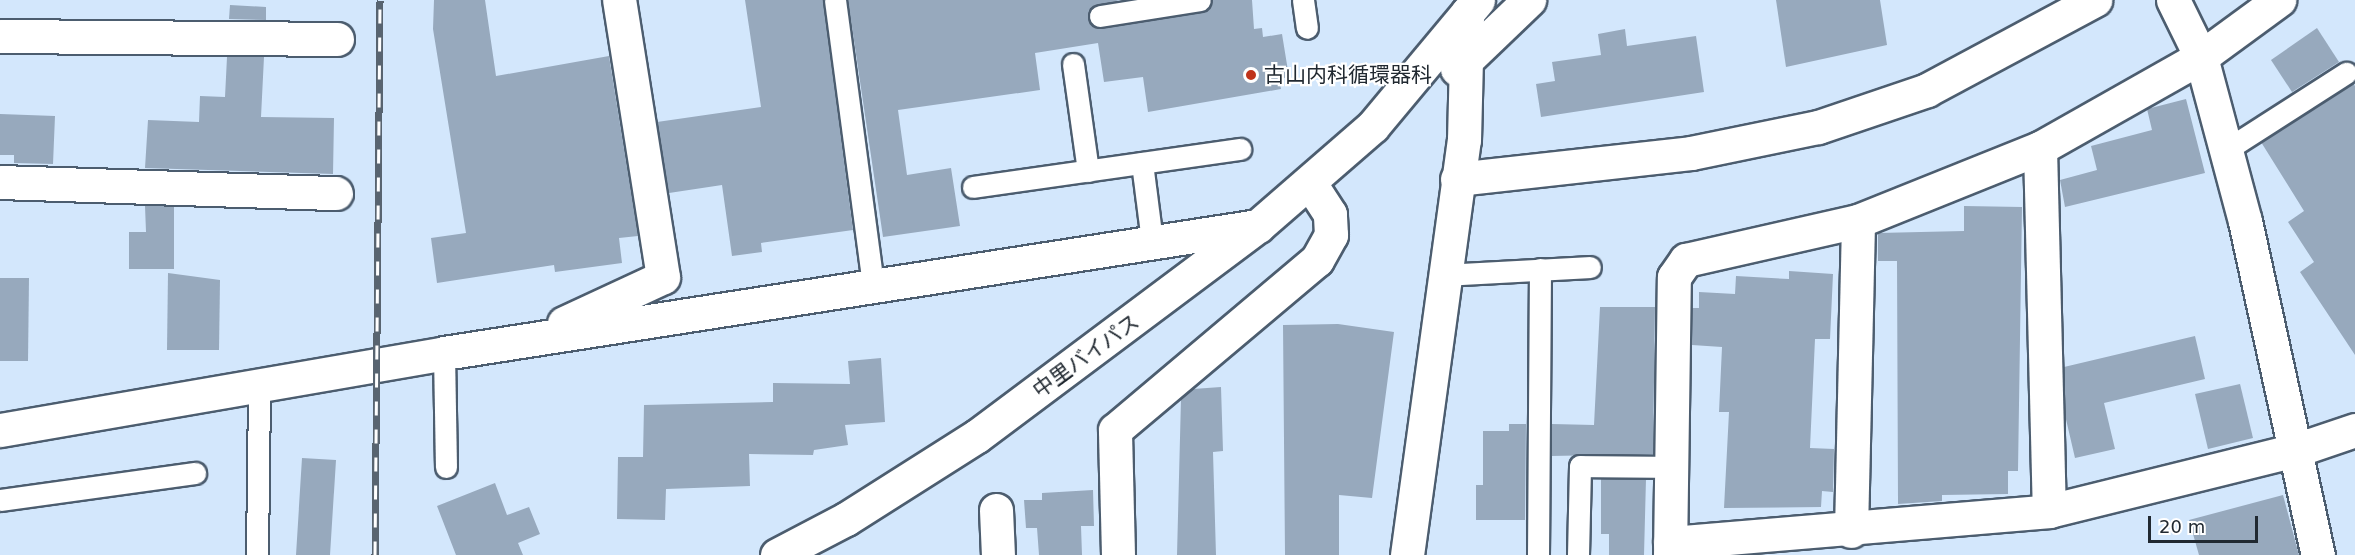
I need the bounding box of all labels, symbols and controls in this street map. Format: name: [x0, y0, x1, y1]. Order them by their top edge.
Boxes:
place label: 古山内科循環器科: [1264, 62, 1432, 88]
marker: 古山内科循環器科: [1242, 66, 1260, 84]
street label: 中里バイパス: [1028, 309, 1144, 403]
scale bar: [2151, 504, 2260, 542]
text: 20 m: [2159, 516, 2205, 537]

